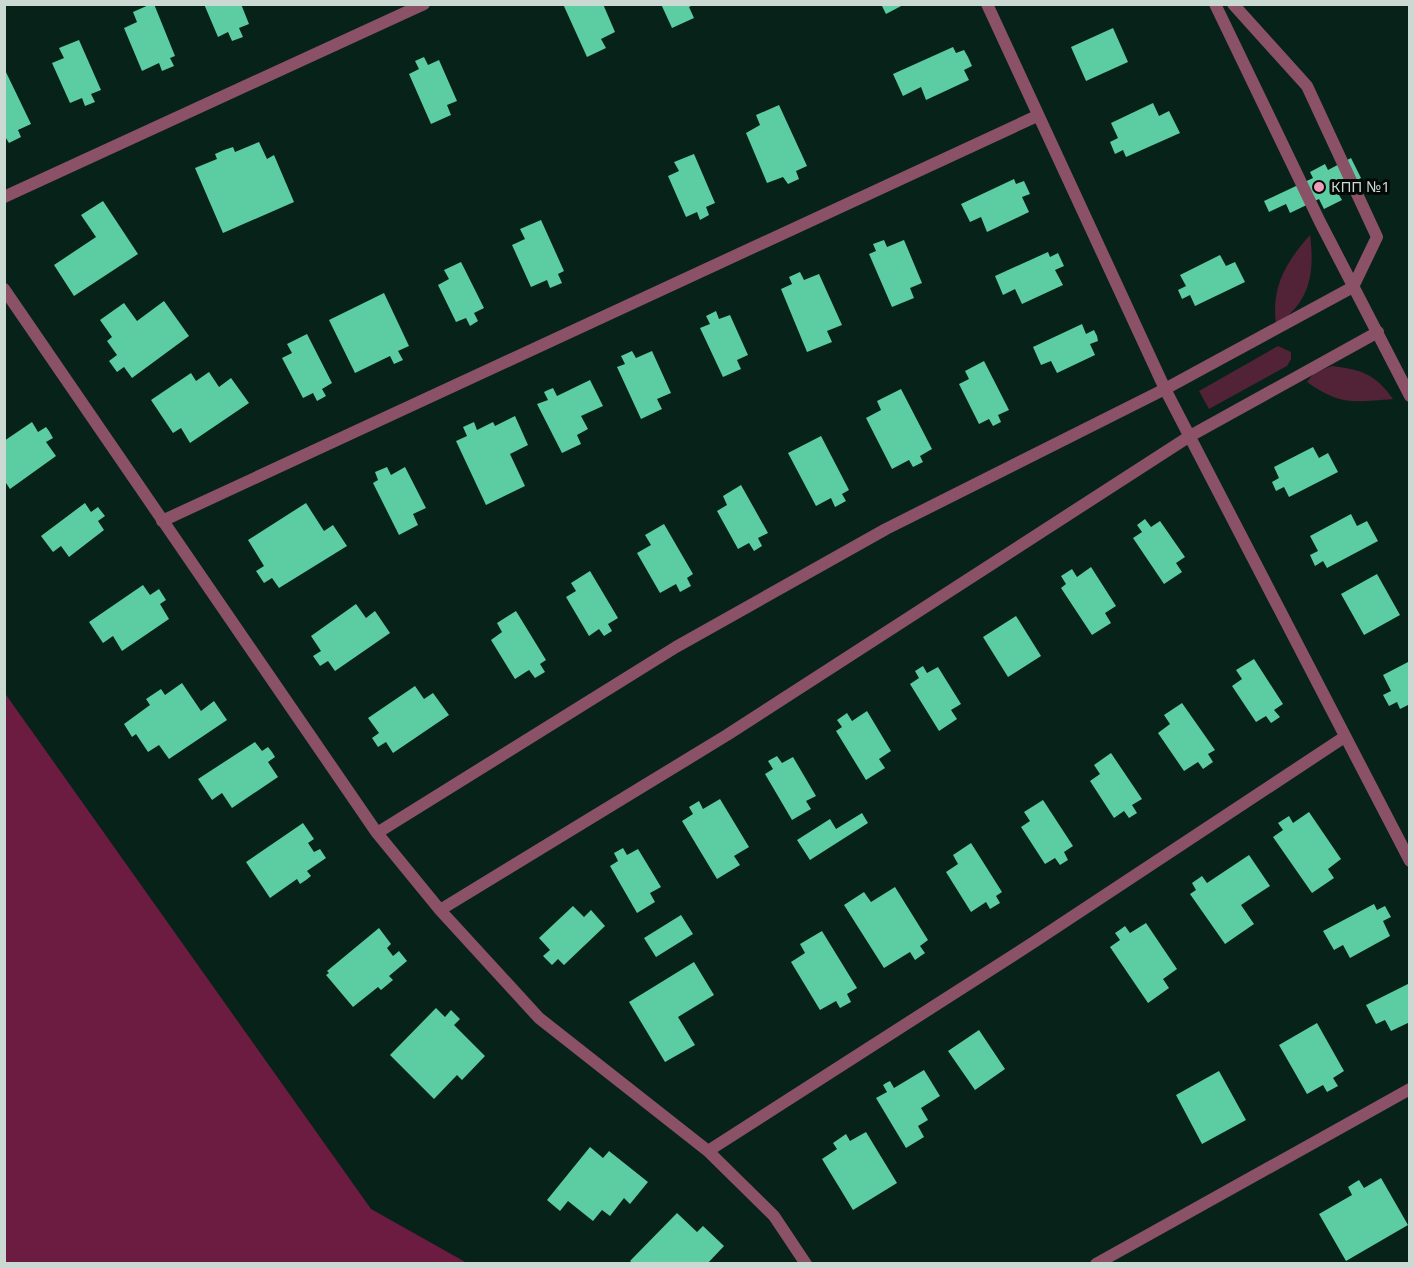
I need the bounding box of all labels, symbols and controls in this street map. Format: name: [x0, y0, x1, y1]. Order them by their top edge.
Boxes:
place label: КПП №1: [1331, 176, 1390, 196]
marker: КПП №1: [1312, 180, 1326, 194]

